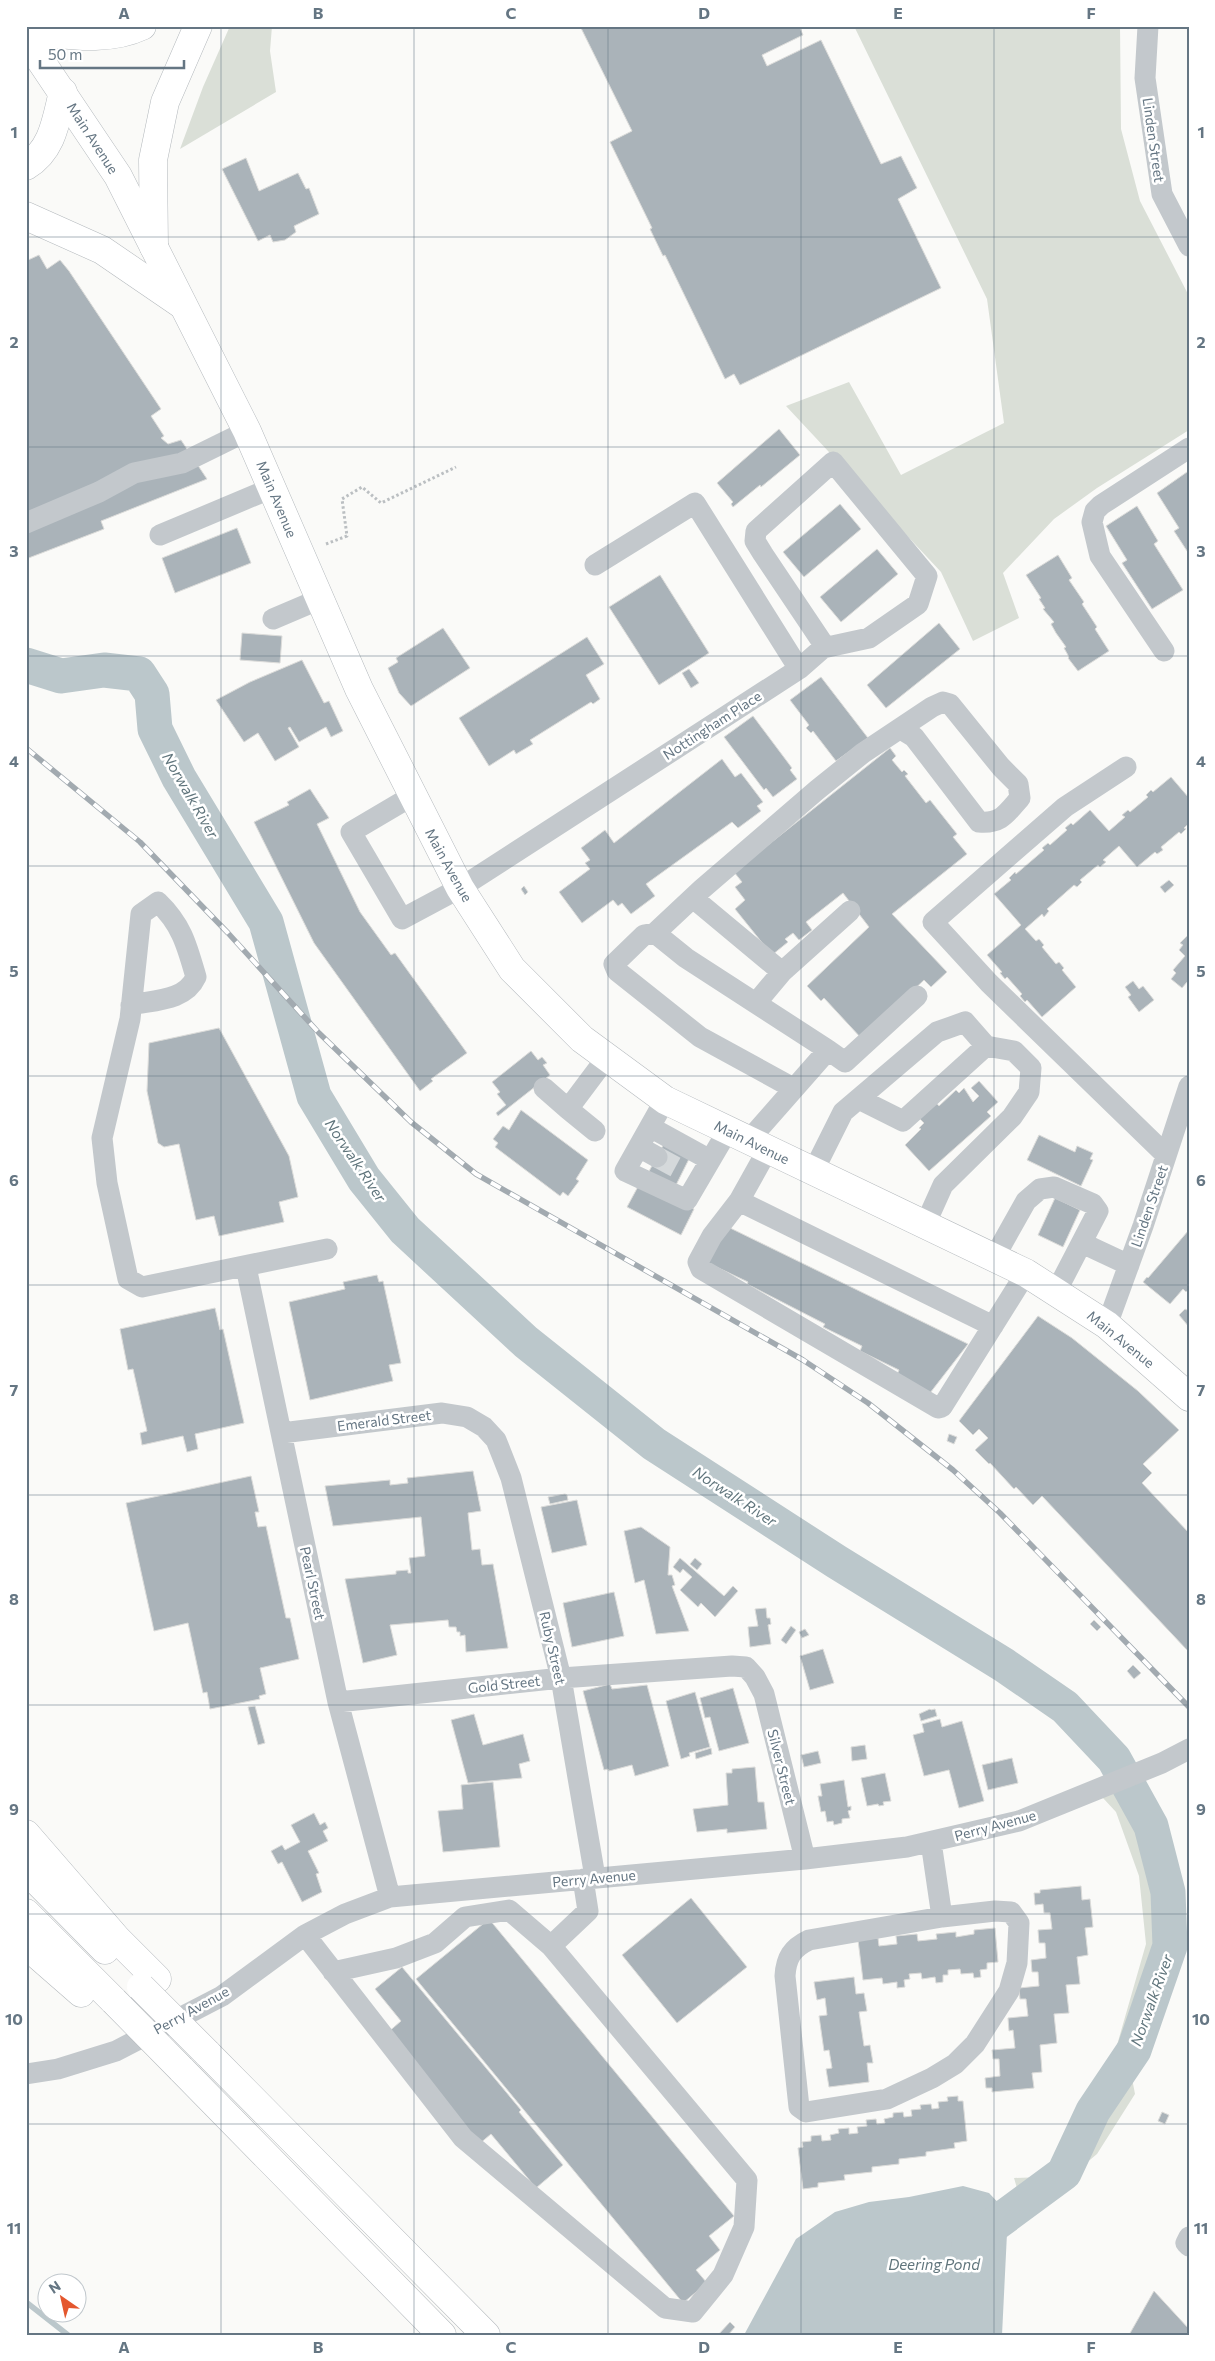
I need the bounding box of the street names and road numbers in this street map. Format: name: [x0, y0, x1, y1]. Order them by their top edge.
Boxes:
street label: Linden Street: [1140, 97, 1168, 184]
street label: Main Avenue: [64, 99, 122, 177]
street label: Main Avenue: [253, 458, 301, 540]
street label: Nottingham Place: [660, 687, 764, 763]
street label: Main Avenue: [422, 825, 476, 905]
street label: Main Avenue: [712, 1116, 792, 1168]
street label: Linden Street: [1127, 1163, 1171, 1249]
street label: Main Avenue: [1084, 1307, 1158, 1371]
street label: Emerald Street: [336, 1406, 432, 1434]
street label: Pearl Street: [297, 1545, 329, 1622]
street label: Ruby Street: [536, 1610, 570, 1687]
street label: Gold Street: [467, 1672, 541, 1696]
street label: Silver Street: [764, 1727, 800, 1807]
street label: Perry Avenue: [952, 1806, 1038, 1844]
street label: Perry Avenue: [552, 1866, 636, 1890]
street label: Perry Avenue: [150, 1982, 232, 2038]

